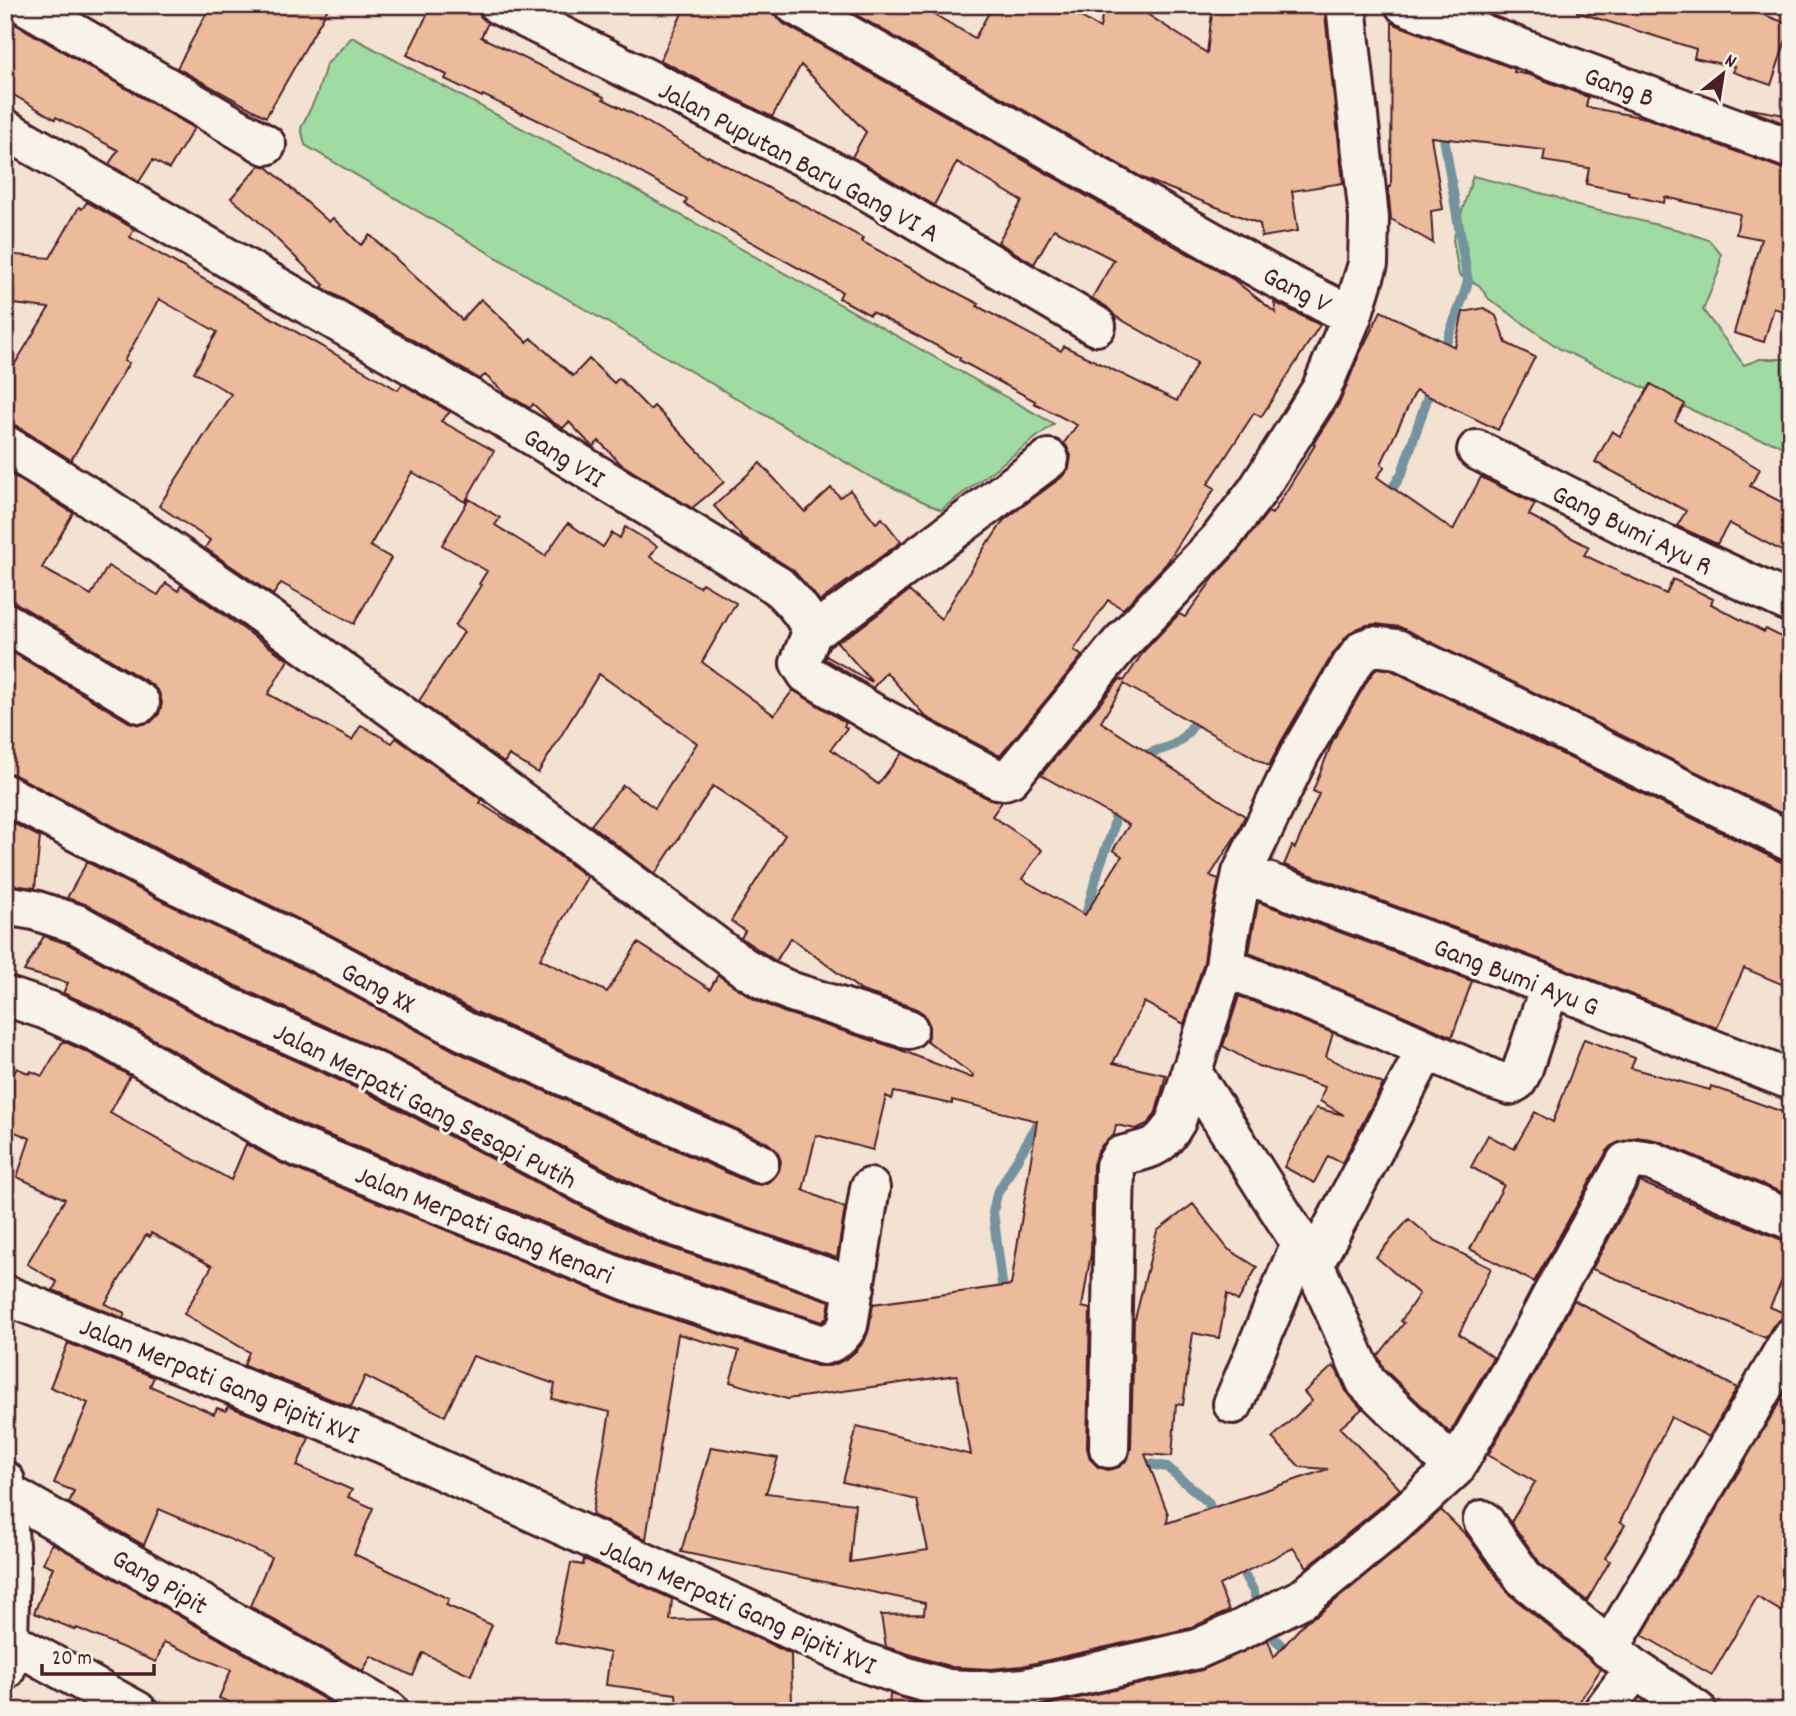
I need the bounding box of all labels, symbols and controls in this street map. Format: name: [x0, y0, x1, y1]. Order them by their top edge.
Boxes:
north arrow: [1688, 38, 1758, 108]
text: N: [1719, 48, 1741, 76]
street label: Gang B: [1578, 59, 1659, 121]
street label: Jalan Puputan Baru Gang VI A: [650, 73, 945, 256]
street label: Gang V: [1254, 258, 1338, 327]
street label: Gang VII: [514, 420, 611, 501]
street label: Gang Bumi Ayu R: [1544, 476, 1718, 589]
street label: Gang Bumi Ayu G: [1427, 930, 1604, 1030]
street label: Gang XX: [333, 954, 421, 1027]
street label: Jalan Merpati Gang Sesapi Putih: [265, 1014, 582, 1202]
street label: Jalan Merpati Gang Kenari: [348, 1158, 618, 1298]
street label: Jalan Merpati Gang Pipiti XVI: [72, 1309, 364, 1458]
street label: Jalan Merpati Gang Pipiti XVI: [593, 1531, 882, 1689]
street label: Gang Pipit: [103, 1541, 214, 1628]
scale bar: [42, 1632, 154, 1676]
text: 20 m: [52, 1645, 92, 1675]

